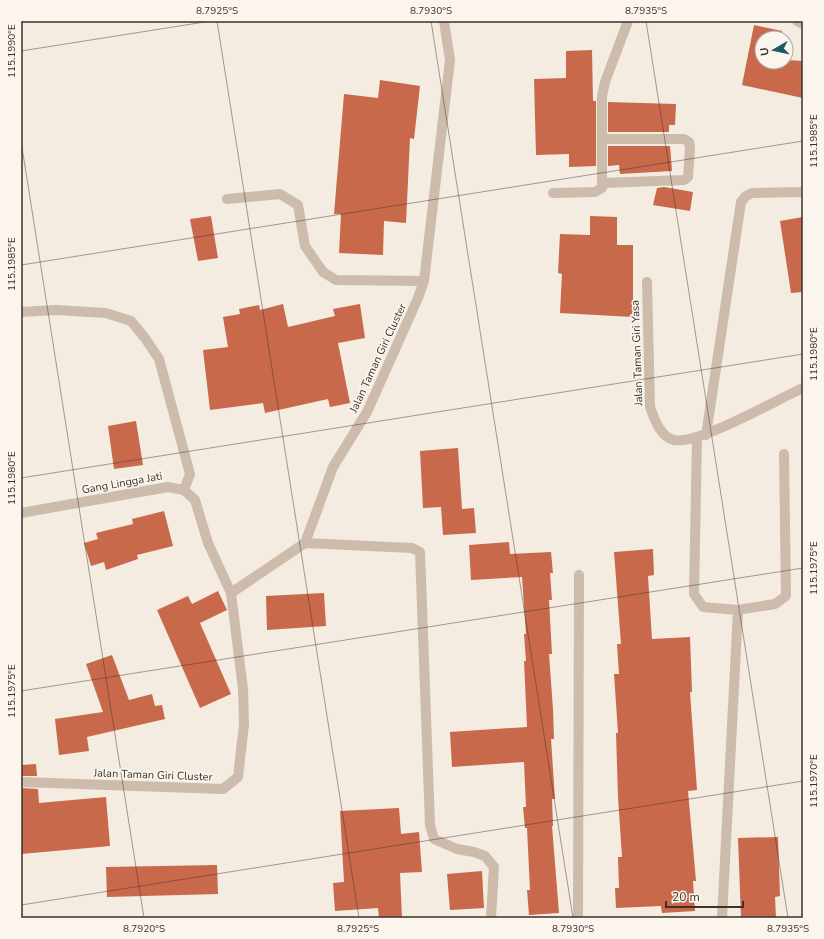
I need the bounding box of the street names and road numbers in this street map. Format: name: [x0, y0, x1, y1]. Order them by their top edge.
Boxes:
street label: Jalan Taman Giri Yasa: [628, 300, 646, 407]
street label: Jalan Taman Giri Cluster: [346, 301, 410, 416]
street label: Gang Lingga Jati: [81, 469, 163, 497]
street label: Jalan Taman Giri Cluster: [92, 765, 213, 785]

